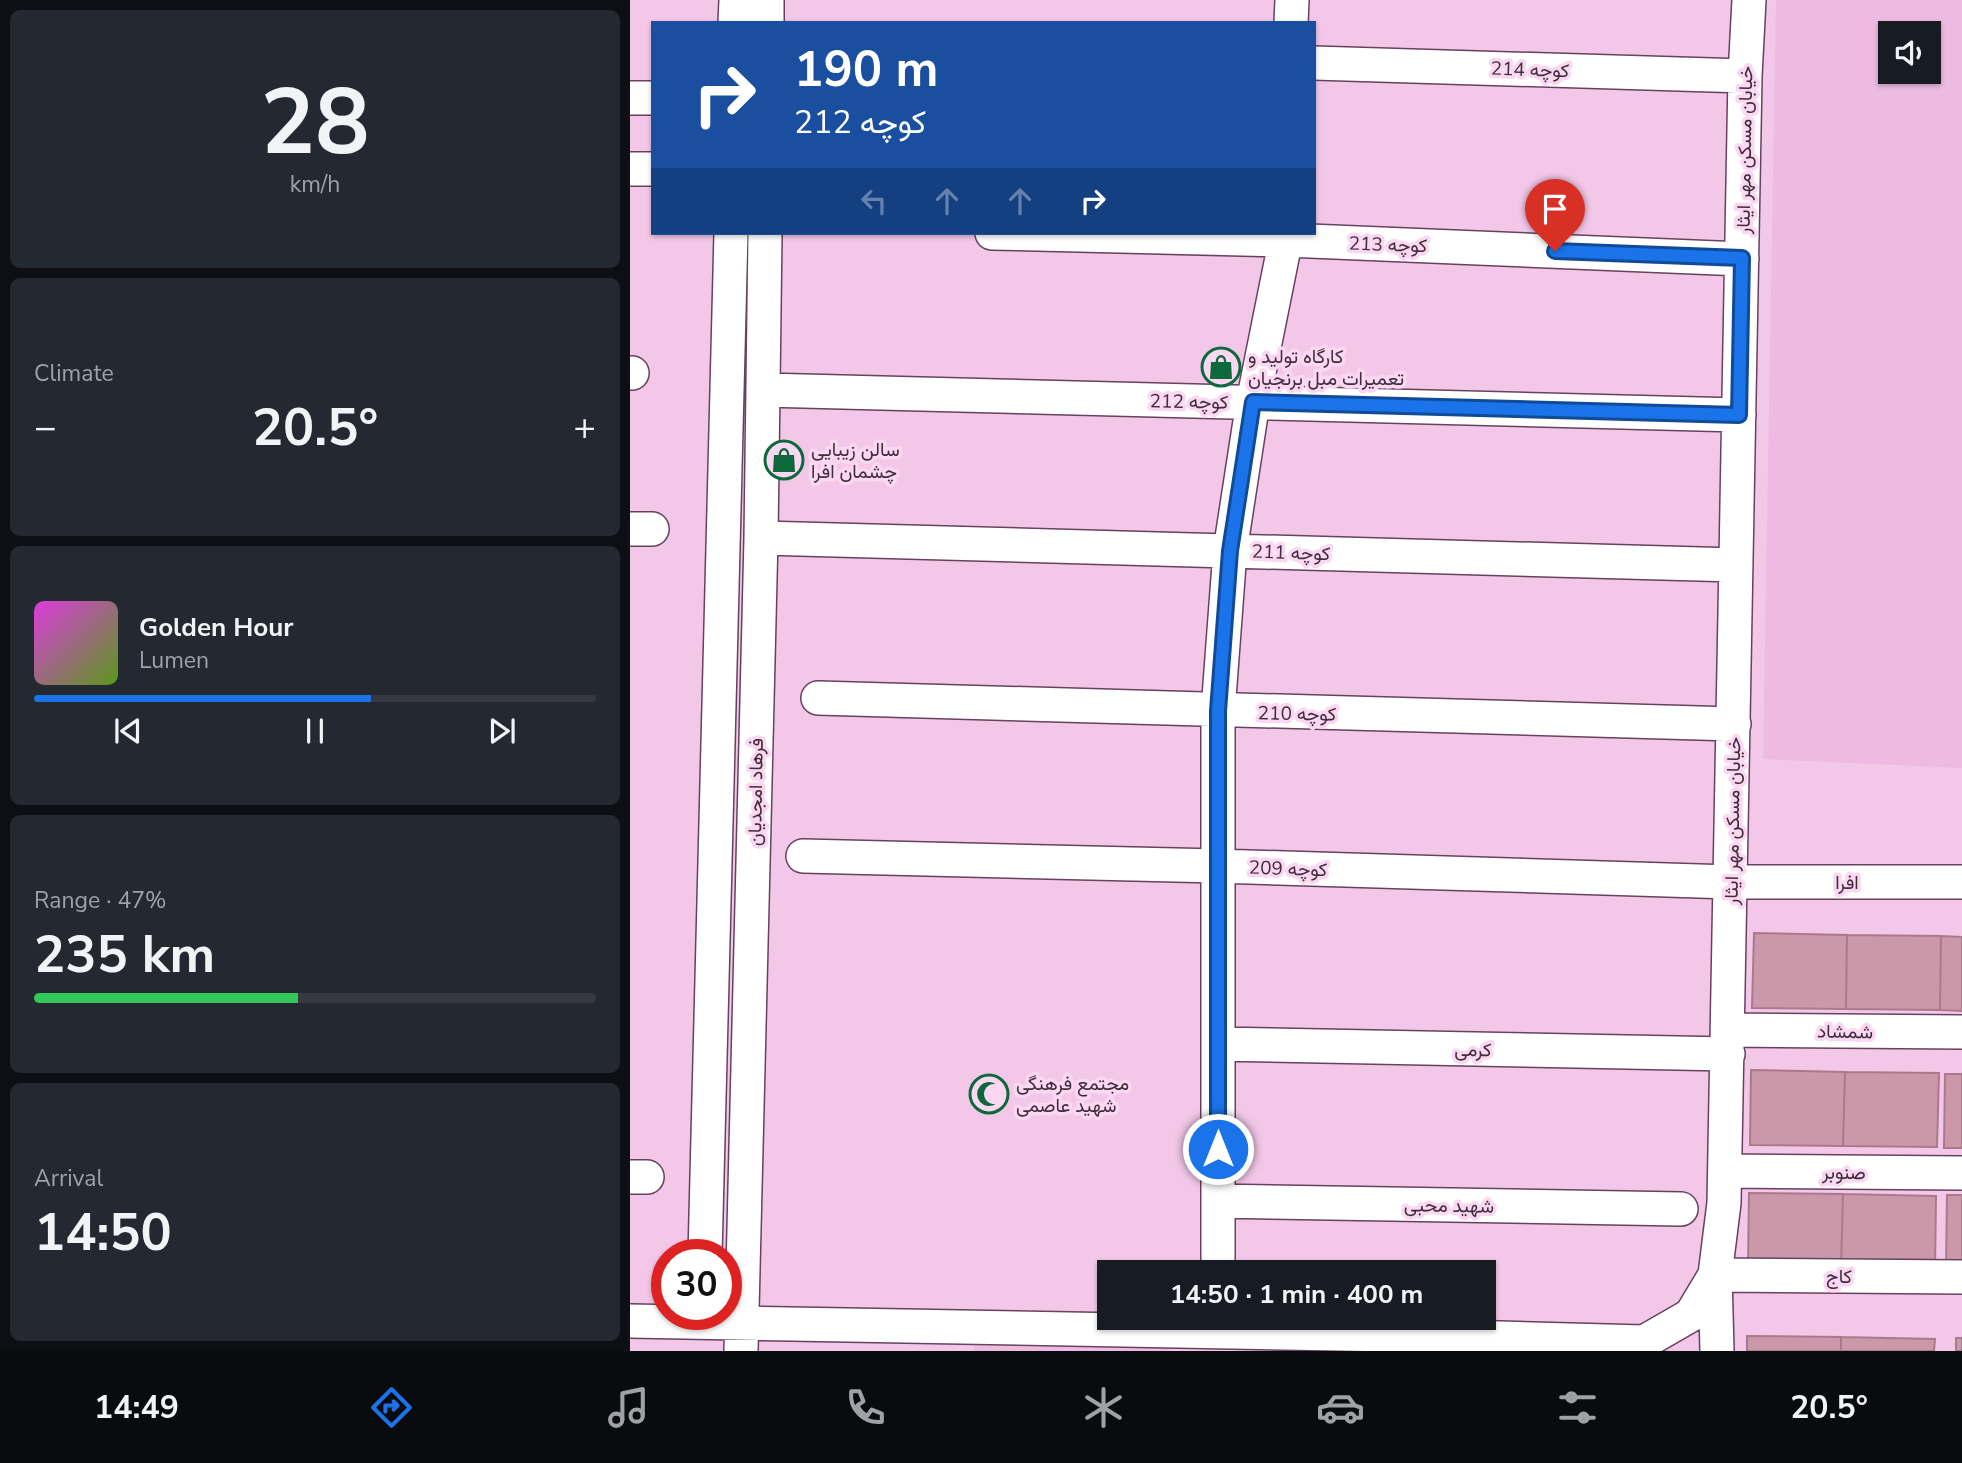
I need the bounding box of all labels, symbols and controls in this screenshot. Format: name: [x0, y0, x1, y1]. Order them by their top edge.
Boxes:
map controls: [1878, 21, 1941, 84]
button: sound: [1878, 21, 1941, 84]
text: 190 m: [794, 36, 938, 103]
icon: right: [679, 49, 770, 140]
street label: کوچه 214: [1490, 56, 1570, 84]
text: 28: [260, 61, 370, 185]
street label: خیابان مسکن مهر ایثار: [1731, 66, 1759, 235]
text: کوچه 212: [794, 101, 926, 144]
text: km/h: [290, 169, 340, 200]
pin: [1525, 179, 1585, 251]
icon: left: [855, 182, 893, 220]
icon: ahead: [928, 182, 966, 220]
icon: ahead: [1001, 182, 1039, 220]
icon: right: [1074, 182, 1112, 220]
icon: arrive: [1536, 190, 1574, 228]
street label: کوچه 213: [1348, 231, 1428, 259]
place label: کارگاه تولید و تعمیرات مبل برنجیان: [1248, 344, 1404, 392]
shop icon: کارگاه تولید و تعمیرات مبل برنجیان: [1200, 346, 1242, 388]
text: Climate: [34, 358, 114, 389]
street label: کوچه 212: [1149, 388, 1228, 416]
text: 20.5°: [252, 392, 378, 463]
text: −: [34, 402, 57, 453]
text: +: [573, 402, 596, 453]
place label: سالن زیبایی چشمان افرا: [811, 437, 900, 485]
shop icon: سالن زیبایی چشمان افرا: [763, 439, 805, 481]
street label: کوچه 211: [1251, 539, 1331, 567]
text: Golden Hour: [139, 610, 294, 645]
text: Lumen: [139, 645, 209, 676]
street label: کوچه 210: [1257, 700, 1336, 728]
icon: previous: [109, 712, 147, 750]
icon: pause: [296, 712, 334, 750]
icon: next: [483, 712, 521, 750]
street label: خیابان مسکن مهر ایثار: [1719, 737, 1747, 906]
street label: فرهاد امجدیان: [742, 738, 770, 846]
street label: کوچه 209: [1248, 855, 1328, 883]
street label: افرا: [1835, 870, 1859, 896]
text: Range · 47%: [34, 885, 166, 916]
text: 235 km: [34, 919, 215, 990]
street label: شمشاد: [1817, 1019, 1873, 1045]
street label: کرمی: [1454, 1037, 1492, 1063]
place label: مجتمع فرهنگی شهید عاصمی: [1016, 1071, 1129, 1119]
mosque icon: مجتمع فرهنگی شهید عاصمی: [968, 1073, 1010, 1115]
position arrow: [1181, 1112, 1255, 1186]
street label: صنوبر: [1821, 1160, 1866, 1186]
text: Arrival: [34, 1163, 103, 1194]
street label: شهید محبی: [1404, 1192, 1494, 1220]
text: 14:50: [34, 1197, 172, 1268]
speed limit sign: 30: [651, 1239, 742, 1330]
street label: کاج: [1826, 1264, 1852, 1290]
text: 14:50 · 1 min · 400 m: [1170, 1277, 1423, 1312]
icon: directions: [367, 1383, 416, 1432]
icon: music: [604, 1383, 653, 1432]
icon: phone: [841, 1383, 890, 1432]
icon: climate: [1079, 1383, 1128, 1432]
icon: car: [1316, 1383, 1365, 1432]
icon: filters: [1553, 1383, 1602, 1432]
text: 14:49: [94, 1386, 179, 1429]
text: 20.5°: [1790, 1386, 1868, 1429]

